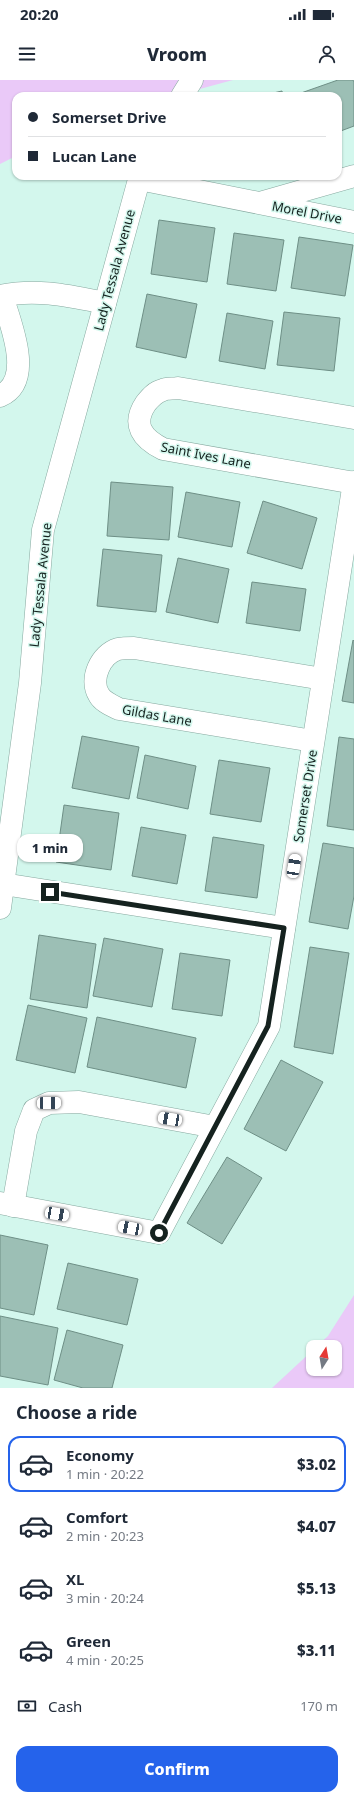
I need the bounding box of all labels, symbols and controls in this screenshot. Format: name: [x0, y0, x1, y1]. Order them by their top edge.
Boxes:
text: 20:20: [20, 4, 59, 24]
text: Vroom: [147, 42, 207, 66]
icon: menu: [16, 43, 38, 65]
icon: person: [316, 43, 338, 65]
text: Somerset Drive: [52, 107, 167, 127]
text: Lucan Lane: [52, 146, 137, 166]
street label: Morel Drive: [270, 196, 344, 228]
street label: Lady Tessala Avenue: [89, 207, 139, 333]
street label: Saint Ives Lane: [159, 437, 253, 473]
street label: Lady Tessala Avenue: [25, 522, 55, 648]
street label: Gildas Lane: [121, 700, 193, 730]
street label: Somerset Drive: [289, 748, 321, 844]
callout: 1 min: [17, 834, 83, 862]
text: 1 min: [32, 839, 68, 857]
car: [286, 853, 302, 879]
route end: [41, 883, 59, 901]
car: [37, 1097, 61, 1109]
car: [157, 1111, 183, 1127]
car: [44, 1206, 70, 1222]
car: [117, 1220, 143, 1236]
route start: [150, 1224, 168, 1242]
north arrow: [306, 1340, 342, 1376]
map controls: [306, 1340, 342, 1376]
text: Choose a ride: [16, 1400, 137, 1424]
text: Economy: [66, 1445, 134, 1465]
icon: car: [18, 1446, 54, 1482]
text: $3.02: [297, 1454, 336, 1474]
text: 1 min · 20:22: [66, 1465, 144, 1483]
text: Comfort: [66, 1507, 128, 1527]
icon: car: [18, 1508, 54, 1544]
text: $4.07: [297, 1516, 336, 1536]
text: 2 min · 20:23: [66, 1527, 144, 1545]
text: XL: [66, 1569, 84, 1589]
icon: car: [18, 1570, 54, 1606]
text: $5.13: [297, 1578, 336, 1598]
text: 3 min · 20:24: [66, 1589, 144, 1607]
text: Green: [66, 1631, 111, 1651]
icon: car: [18, 1632, 54, 1668]
text: $3.11: [297, 1640, 336, 1660]
text: 4 min · 20:25: [66, 1651, 144, 1669]
icon: cash: [16, 1695, 38, 1717]
text: Cash: [48, 1696, 82, 1716]
text: 170 m: [300, 1697, 338, 1715]
button: Confirm: [16, 1746, 338, 1792]

